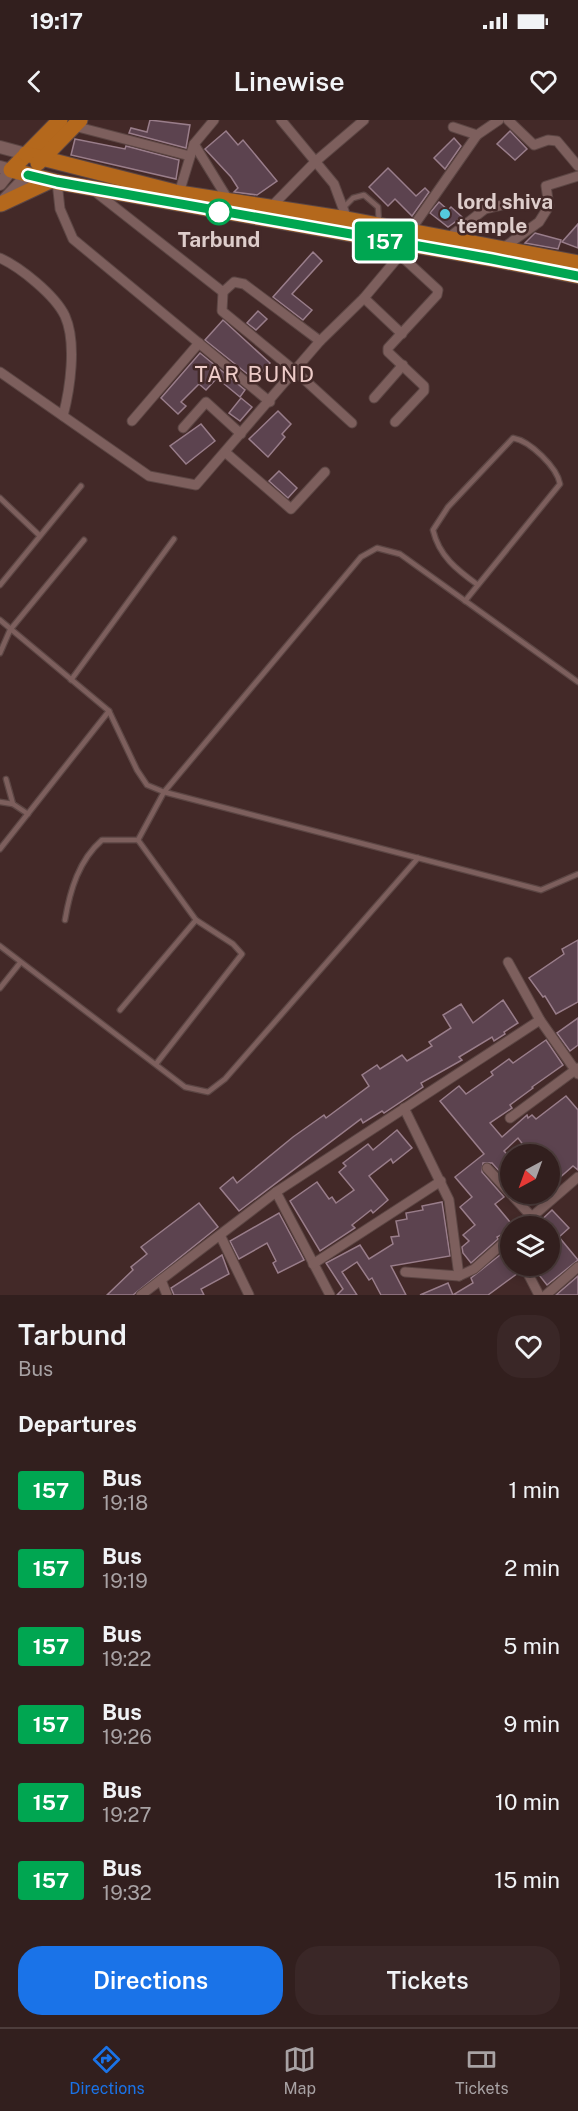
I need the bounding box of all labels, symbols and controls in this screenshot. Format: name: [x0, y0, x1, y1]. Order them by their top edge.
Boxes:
text: 19:17: [30, 8, 83, 34]
icon: back: [18, 65, 51, 98]
text: Linewise: [233, 65, 345, 97]
icon: heart: [527, 65, 560, 98]
place label: lord shiva temple: [457, 189, 553, 238]
marker: Tarbund: [206, 199, 232, 225]
marker: lord shiva temple: [438, 207, 452, 221]
line badge: 157: [350, 222, 420, 260]
place label: Tarbund: [178, 227, 260, 252]
text: 157: [367, 229, 403, 254]
district label: TAR BUND: [195, 361, 315, 387]
north arrow: [500, 1144, 560, 1204]
map controls: [500, 1144, 560, 1276]
button: layers: [500, 1216, 560, 1276]
button: heart: [497, 1315, 560, 1378]
text: Tarbund: [18, 1318, 127, 1351]
text: Bus: [18, 1357, 53, 1381]
text: Departures: [18, 1411, 137, 1437]
text: Bus: [102, 1465, 142, 1491]
text: 1 min: [508, 1477, 560, 1503]
text: 157: [33, 1478, 69, 1503]
text: 19:18: [102, 1491, 148, 1515]
text: Bus: [102, 1543, 142, 1569]
text: 2 min: [504, 1555, 560, 1581]
text: 157: [33, 1556, 69, 1581]
text: 19:19: [102, 1569, 148, 1593]
text: Bus: [102, 1621, 142, 1647]
text: 5 min: [503, 1633, 560, 1659]
text: 157: [33, 1634, 69, 1659]
text: 19:22: [102, 1647, 151, 1671]
text: Bus: [102, 1699, 142, 1725]
text: 9 min: [504, 1711, 560, 1737]
text: 157: [33, 1712, 69, 1737]
text: 19:26: [102, 1725, 152, 1749]
text: Bus: [102, 1777, 142, 1803]
text: 10 min: [495, 1789, 560, 1815]
text: 157: [33, 1790, 69, 1815]
text: 19:27: [102, 1803, 151, 1827]
text: Bus: [102, 1855, 142, 1881]
text: 15 min: [494, 1867, 560, 1893]
text: 157: [33, 1868, 69, 1893]
text: 19:32: [102, 1881, 152, 1905]
button: Directions: [18, 1946, 283, 2015]
button: Tickets: [295, 1946, 560, 2015]
tab: Directions: [69, 2043, 145, 2098]
tab: Map: [283, 2043, 316, 2098]
tab: Tickets: [455, 2043, 509, 2098]

